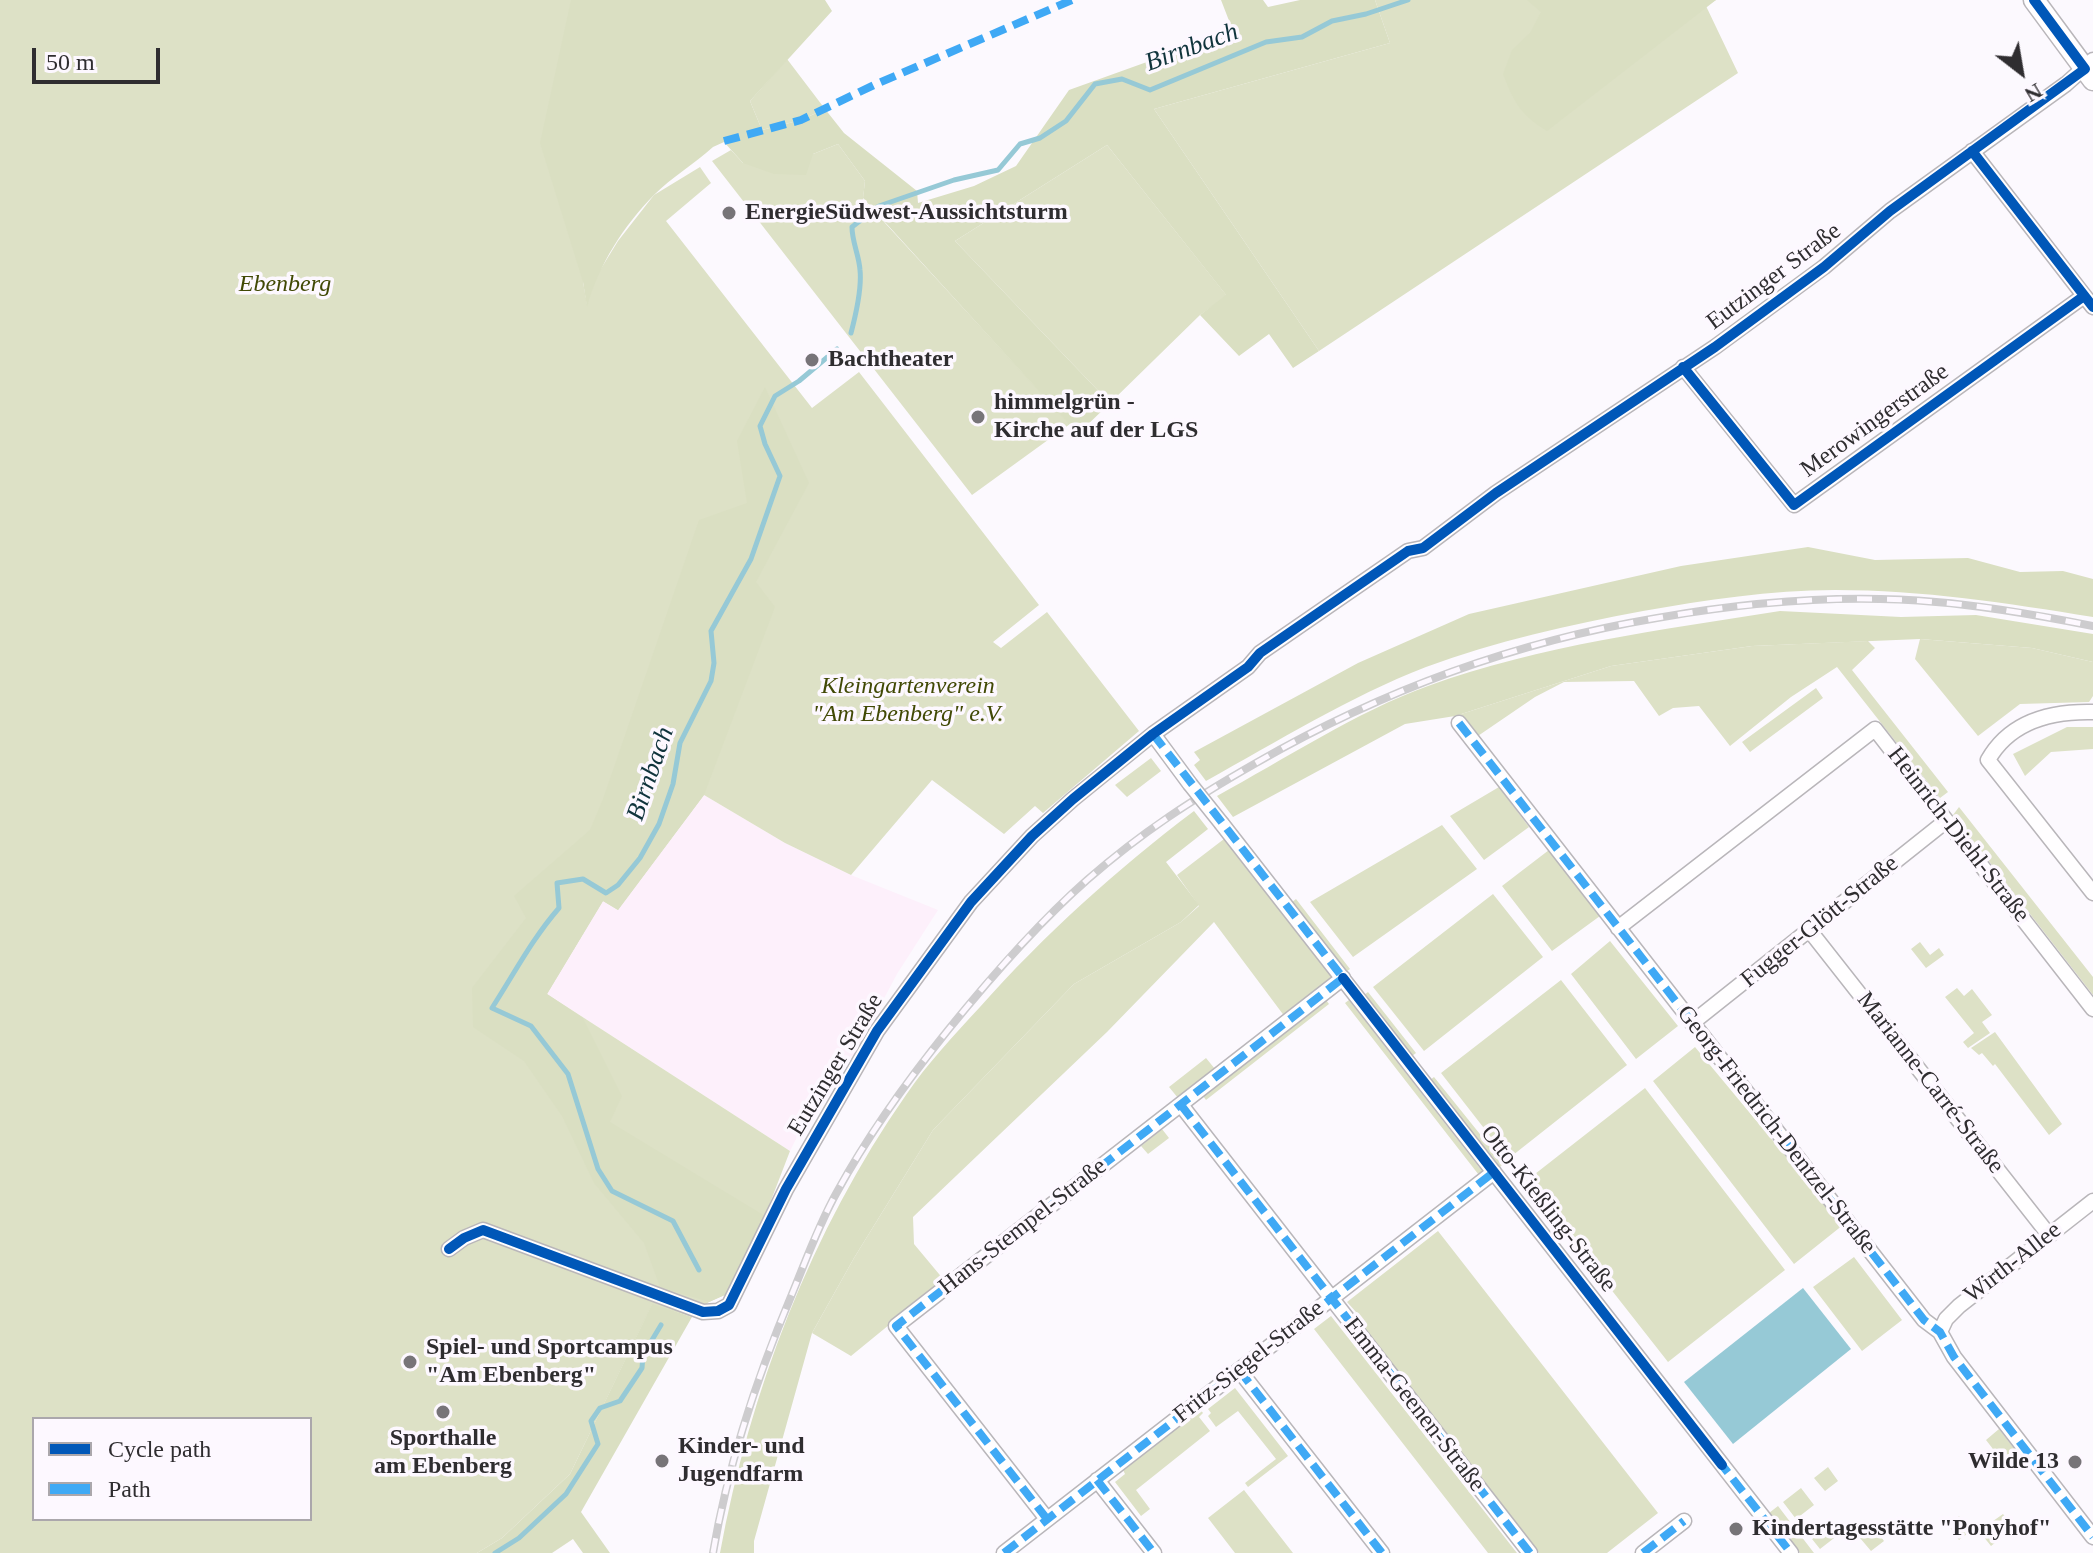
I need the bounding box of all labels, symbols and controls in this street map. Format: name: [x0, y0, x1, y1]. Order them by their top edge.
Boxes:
water label: Birnbach: [1141, 17, 1243, 79]
scale bar: [36, 32, 164, 82]
north arrow: [1981, 32, 2061, 112]
text: 50 m: [46, 49, 95, 75]
text: N: [2020, 78, 2047, 108]
place label: EnergieSüdwest-Aussichtsturm: [745, 199, 1068, 227]
marker: EnergieSüdwest-Aussichtsturm: [720, 204, 738, 222]
street label: Eutzinger Straße: [1701, 217, 1847, 337]
park label: Ebenberg: [239, 271, 331, 299]
place label: Bachtheater: [828, 346, 953, 374]
marker: Bachtheater: [803, 351, 821, 369]
street label: Merowingerstraße: [1795, 358, 1955, 484]
place label: himmelgrün - Kirche auf der LGS: [994, 389, 1198, 445]
marker: himmelgrün - Kirche auf der LGS: [969, 408, 987, 426]
park label: Kleingartenverein "Am Ebenberg" e.V.: [813, 673, 1003, 729]
water label: Birnbach: [620, 723, 682, 825]
street label: Heinrich-Diehl-Straße: [1881, 742, 2035, 928]
street label: Fugger-Glött-Straße: [1735, 850, 1905, 994]
street label: Marianne-Carré-Straße: [1850, 986, 2010, 1180]
street label: Eutzinger Straße: [782, 989, 890, 1141]
street label: Georg-Friedrich-Dentzel-Straße: [1670, 1000, 1882, 1260]
street label: Otto-Kießling-Straße: [1474, 1120, 1622, 1298]
street label: Hans-Stempel-Straße: [933, 1152, 1113, 1302]
street label: Wirth-Allee: [1959, 1216, 2067, 1310]
street label: Fritz-Siegel-Straße: [1168, 1294, 1330, 1430]
street label: Emma-Geenen-Straße: [1337, 1312, 1491, 1498]
place label: Spiel- und Sportcampus "Am Ebenberg": [426, 1334, 673, 1390]
marker: Spiel- und Sportcampus "Am Ebenberg": [401, 1353, 419, 1371]
marker: Sporthalle am Ebenberg: [434, 1403, 452, 1421]
legend: [32, 1417, 312, 1521]
place label: Sporthalle am Ebenberg: [374, 1425, 512, 1481]
place label: Kinder- und Jugendfarm: [678, 1433, 804, 1489]
text: Cycle path: [108, 1436, 211, 1462]
place label: Wilde 13: [1968, 1448, 2059, 1476]
marker: Kinder- und Jugendfarm: [653, 1452, 671, 1470]
marker: Wilde 13: [2066, 1453, 2084, 1471]
text: Path: [108, 1476, 151, 1502]
place label: Kindertagesstätte "Ponyhof": [1752, 1515, 2051, 1543]
marker: Kindertagesstätte "Ponyhof": [1727, 1520, 1745, 1538]

